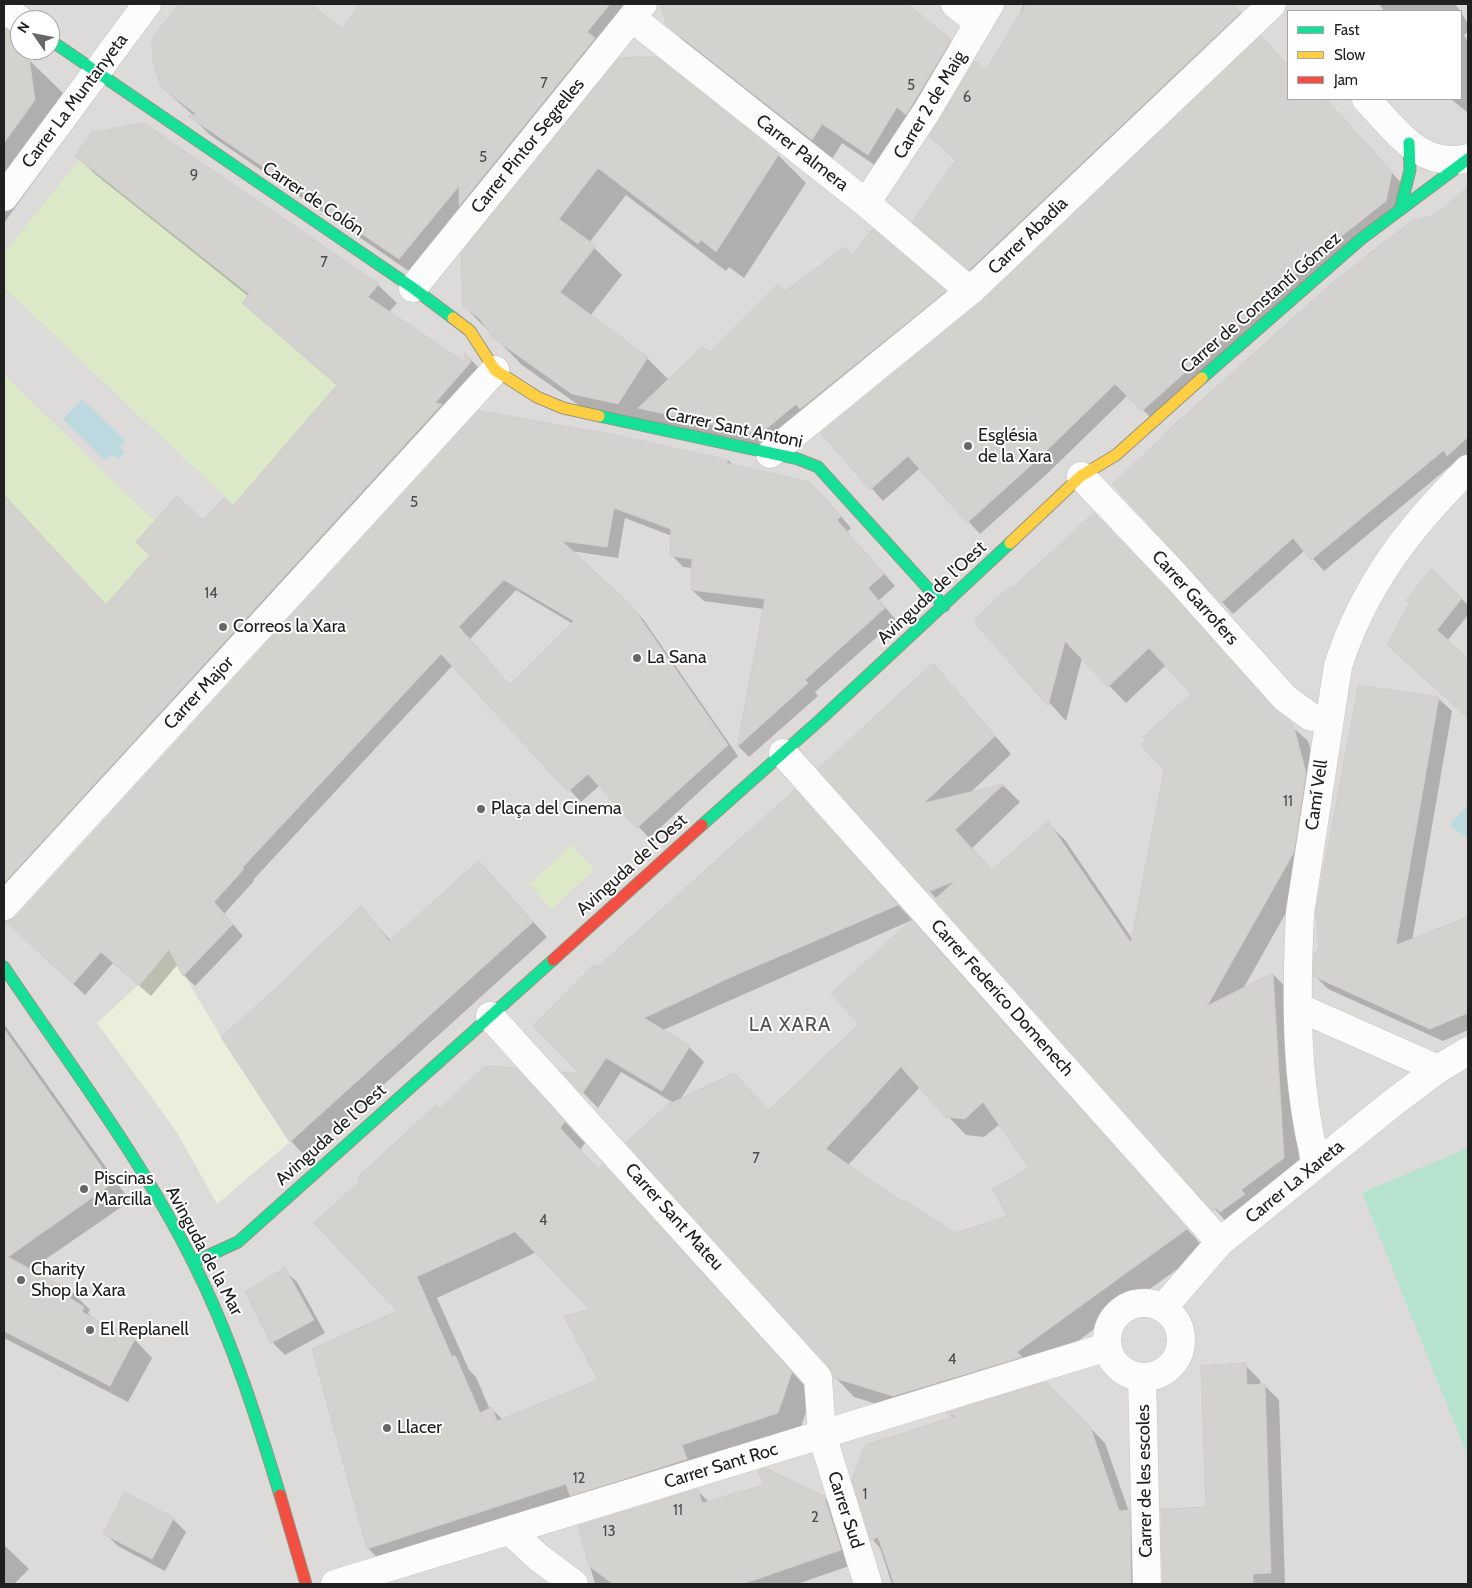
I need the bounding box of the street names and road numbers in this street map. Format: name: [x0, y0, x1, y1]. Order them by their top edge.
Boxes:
street label: Carrer La Muntanyeta: [17, 30, 133, 172]
street label: Carrer 2 de Maig: [889, 47, 971, 163]
street label: Carrer Pintor Segrelles: [467, 74, 589, 218]
street label: Carrer Palmera: [751, 110, 853, 196]
street label: Carrer de Colón: [258, 157, 368, 241]
street label: Carrer Abadia: [984, 193, 1072, 279]
street label: Carrer de Constantí Gómez: [1176, 228, 1346, 378]
street label: Carrer Sant Antoni: [663, 403, 805, 453]
street label: Avinguda de l'Oest: [873, 537, 991, 649]
street label: Carrer Garrofers: [1147, 546, 1243, 650]
street label: Carrer Major: [160, 652, 238, 734]
street label: Camí Vell: [1301, 758, 1333, 832]
street label: Avinguda de l'Oest: [572, 810, 692, 920]
street label: Carrer Federico Domenech: [926, 915, 1078, 1081]
street label: Avinguda de l'Oest: [271, 1080, 391, 1190]
street label: Carrer La Xareta: [1241, 1136, 1349, 1228]
street label: Carrer Sant Mateu: [620, 1159, 728, 1275]
street label: Avinguda de la Mar: [161, 1183, 247, 1319]
street label: Carrer de les escoles: [1133, 1404, 1157, 1558]
street label: Carrer Sant Roc: [662, 1438, 780, 1494]
street label: Carrer Sud: [822, 1469, 868, 1551]

